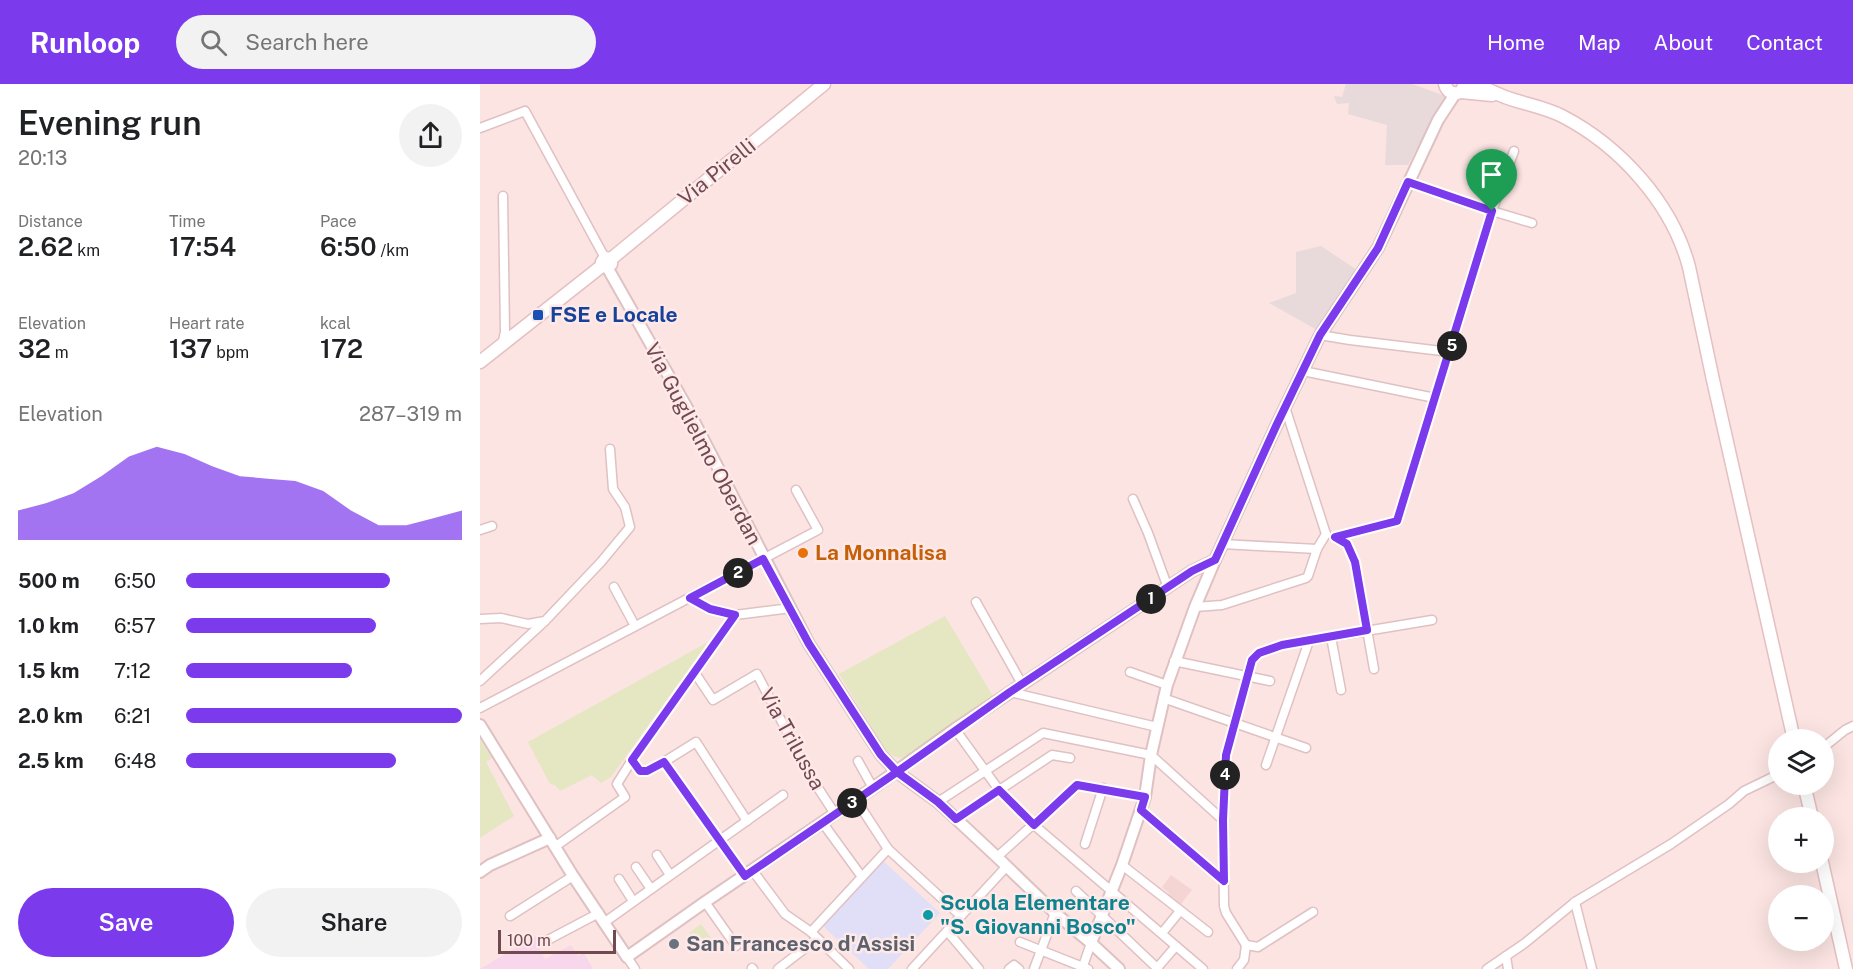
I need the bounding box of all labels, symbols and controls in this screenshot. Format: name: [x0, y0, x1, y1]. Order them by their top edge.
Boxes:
search box: [176, 15, 596, 69]
text: Runloop: [30, 26, 140, 59]
icon: search: [197, 26, 230, 59]
text: Search here: [245, 29, 369, 55]
text: Home: [1487, 30, 1545, 55]
text: Map: [1578, 30, 1621, 55]
text: About: [1654, 30, 1713, 55]
text: Contact: [1746, 30, 1823, 55]
text: Evening run: [18, 104, 201, 142]
button: share: [399, 104, 462, 167]
street label: Via Pirelli: [673, 133, 760, 210]
text: 20:13: [18, 146, 67, 170]
pin: [1466, 149, 1517, 211]
icon: arrive: [1475, 158, 1508, 191]
text: Distance: [18, 212, 83, 231]
text: Time: [169, 212, 205, 231]
text: Pace: [320, 212, 357, 231]
text: 2.62: [18, 231, 73, 262]
text: 17:54: [169, 231, 236, 262]
text: 6:50: [320, 231, 377, 262]
text: km: [73, 241, 100, 260]
text: /km: [377, 241, 409, 260]
place label: FSE e Locale: [550, 302, 678, 327]
marker: FSE e Locale: [531, 308, 545, 322]
text: Elevation: [18, 314, 86, 333]
text: Heart rate: [169, 314, 245, 333]
text: kcal: [320, 314, 351, 333]
pin: 5: [1437, 331, 1467, 361]
text: 32: [18, 333, 51, 364]
text: 137: [169, 333, 212, 364]
text: 172: [320, 333, 363, 364]
text: 5: [1447, 336, 1457, 355]
street label: Via Guglielmo Oberdan: [640, 338, 767, 549]
text: m: [51, 343, 69, 362]
text: bpm: [212, 343, 249, 362]
text: Elevation: [18, 402, 103, 426]
text: 287–319 m: [359, 402, 462, 426]
place label: La Monnalisa: [815, 540, 947, 565]
marker: La Monnalisa: [796, 546, 810, 560]
pin: 2: [723, 558, 753, 588]
text: 2: [733, 563, 743, 582]
text: 500 m: [18, 569, 80, 593]
text: 6:50: [114, 569, 156, 593]
pin: 1: [1136, 584, 1166, 614]
text: 1: [1148, 589, 1154, 608]
text: 1.0 km: [18, 614, 79, 638]
text: 6:57: [114, 614, 156, 638]
text: 1.5 km: [18, 659, 79, 683]
text: 7:12: [114, 659, 151, 683]
street label: Via Trilussa: [754, 684, 831, 794]
text: 2.0 km: [18, 704, 83, 728]
text: 6:21: [114, 704, 151, 728]
map controls: [1768, 729, 1834, 951]
button: layers: [1768, 729, 1834, 795]
text: 2.5 km: [18, 749, 84, 773]
text: 6:48: [114, 749, 156, 773]
pin: 4: [1210, 760, 1240, 790]
text: 4: [1220, 765, 1230, 784]
pin: 3: [837, 788, 867, 818]
text: 3: [847, 793, 857, 812]
button: +: [1768, 807, 1834, 873]
button: −: [1768, 885, 1834, 951]
button: Save: [18, 888, 234, 957]
button: Share: [246, 888, 462, 957]
place label: Scuola Elementare "S. Giovanni Bosco": [940, 890, 1136, 939]
marker: Scuola Elementare "S. Giovanni Bosco": [921, 908, 935, 922]
scale bar: [498, 927, 616, 954]
text: 100 m: [507, 931, 551, 950]
place label: San Francesco d'Assisi: [686, 931, 915, 956]
marker: San Francesco d'Assisi: [667, 937, 681, 951]

